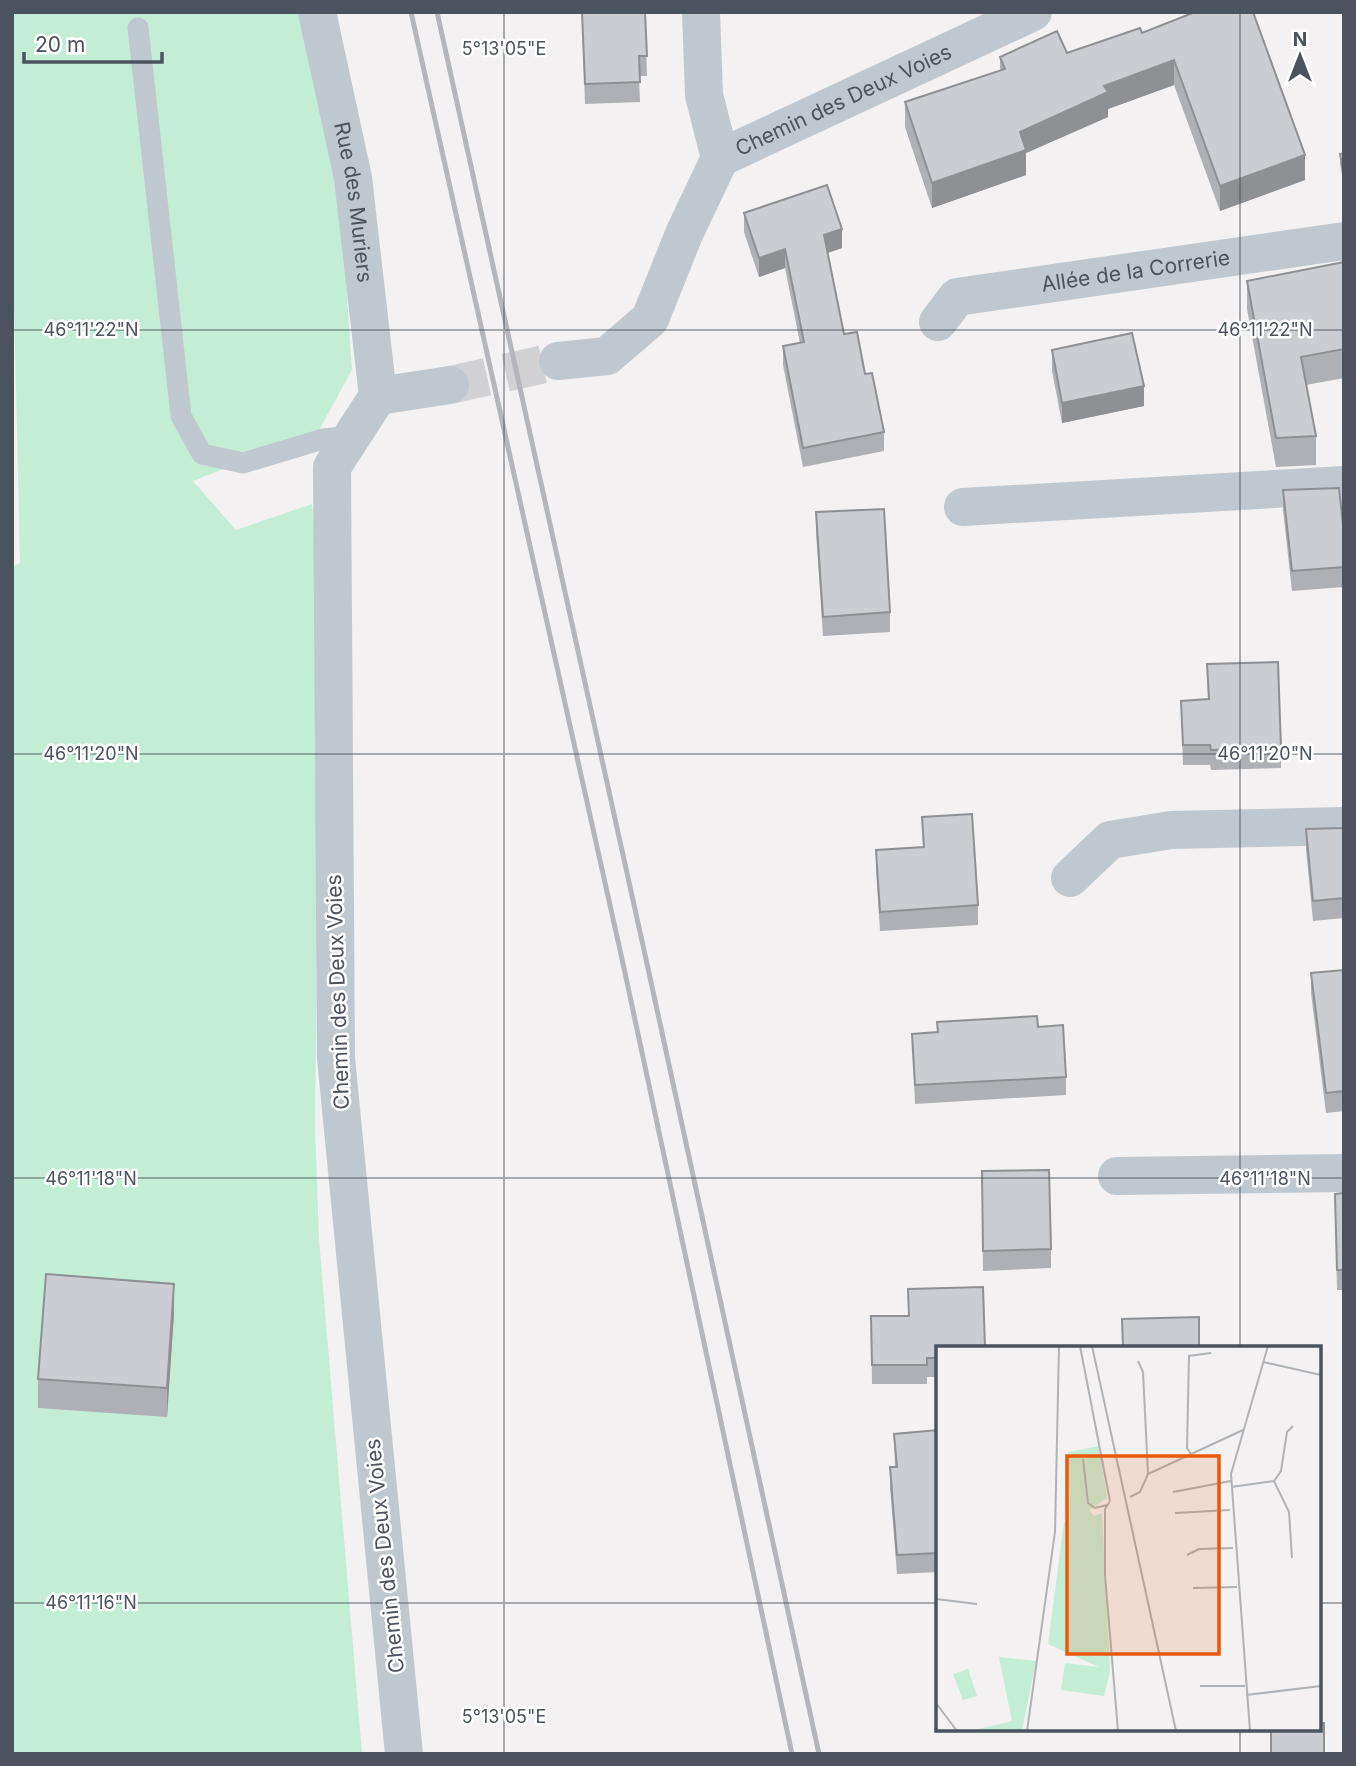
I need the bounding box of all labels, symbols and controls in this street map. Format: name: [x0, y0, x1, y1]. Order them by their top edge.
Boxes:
scale bar: [24, 21, 163, 65]
north arrow: [1265, 21, 1335, 91]
text: N: [1293, 28, 1307, 51]
text: 20 m: [35, 32, 85, 57]
text: 5°13'05"E: [462, 38, 546, 59]
street label: Chemin des Deux Voies: [731, 39, 955, 161]
street label: Rue des Muriers: [329, 120, 378, 284]
street label: Allée de la Correrie: [1040, 245, 1232, 297]
text: 46°11'22"N: [44, 319, 138, 340]
text: 46°11'22"N: [1218, 319, 1312, 340]
text: 46°11'20"N: [43, 743, 139, 764]
text: 46°11'20"N: [1217, 743, 1313, 764]
street label: Chemin des Deux Voies: [321, 874, 354, 1110]
text: 46°11'18"N: [45, 1168, 137, 1189]
text: 46°11'18"N: [1219, 1168, 1311, 1189]
inset map: [936, 1346, 1321, 1731]
street label: Chemin des Deux Voies: [360, 1438, 409, 1674]
text: 46°11'16"N: [45, 1592, 137, 1613]
text: 5°13'05"E: [462, 1706, 546, 1727]

